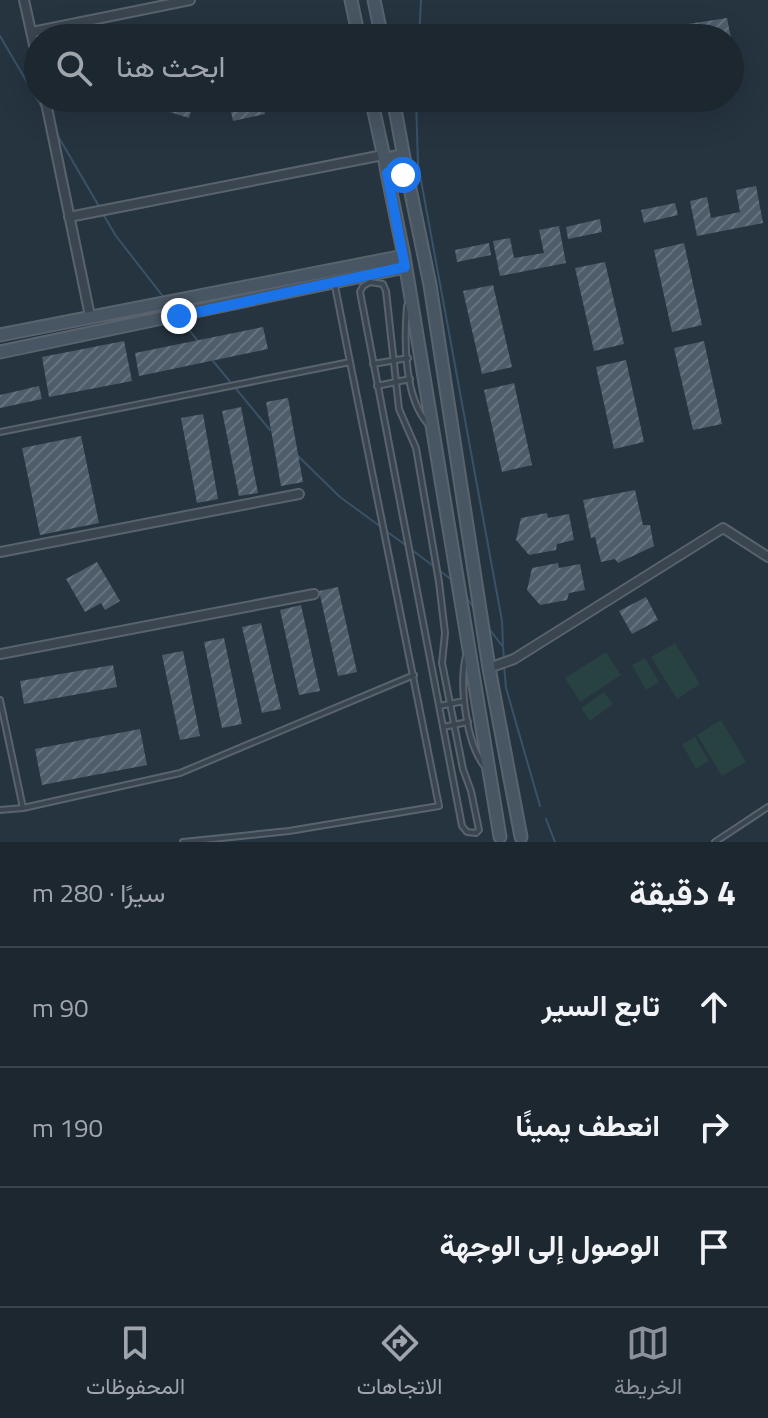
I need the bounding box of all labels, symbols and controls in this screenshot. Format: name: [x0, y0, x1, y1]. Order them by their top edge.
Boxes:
search box: [24, 24, 744, 112]
text: ابحث هنا: [116, 43, 226, 89]
icon: search: [52, 46, 96, 90]
route start: [385, 157, 421, 193]
route end: [161, 298, 197, 334]
text: 4 دقيقة: [629, 866, 736, 918]
text: سيرًا · 280 m: [32, 873, 165, 912]
text: تابع السير: [542, 982, 660, 1028]
icon: ahead: [692, 985, 736, 1029]
text: 90 m: [32, 988, 89, 1027]
text: انعطف يمينًا: [515, 1102, 660, 1148]
icon: right: [692, 1105, 736, 1149]
text: 190 m: [32, 1108, 103, 1147]
text: الوصول إلى الوجهة: [439, 1222, 660, 1268]
icon: arrive: [692, 1225, 736, 1269]
tab: المحفوظات: [86, 1321, 185, 1406]
tab: الاتجاهات: [357, 1321, 442, 1406]
tab: الخريطة: [614, 1321, 682, 1406]

